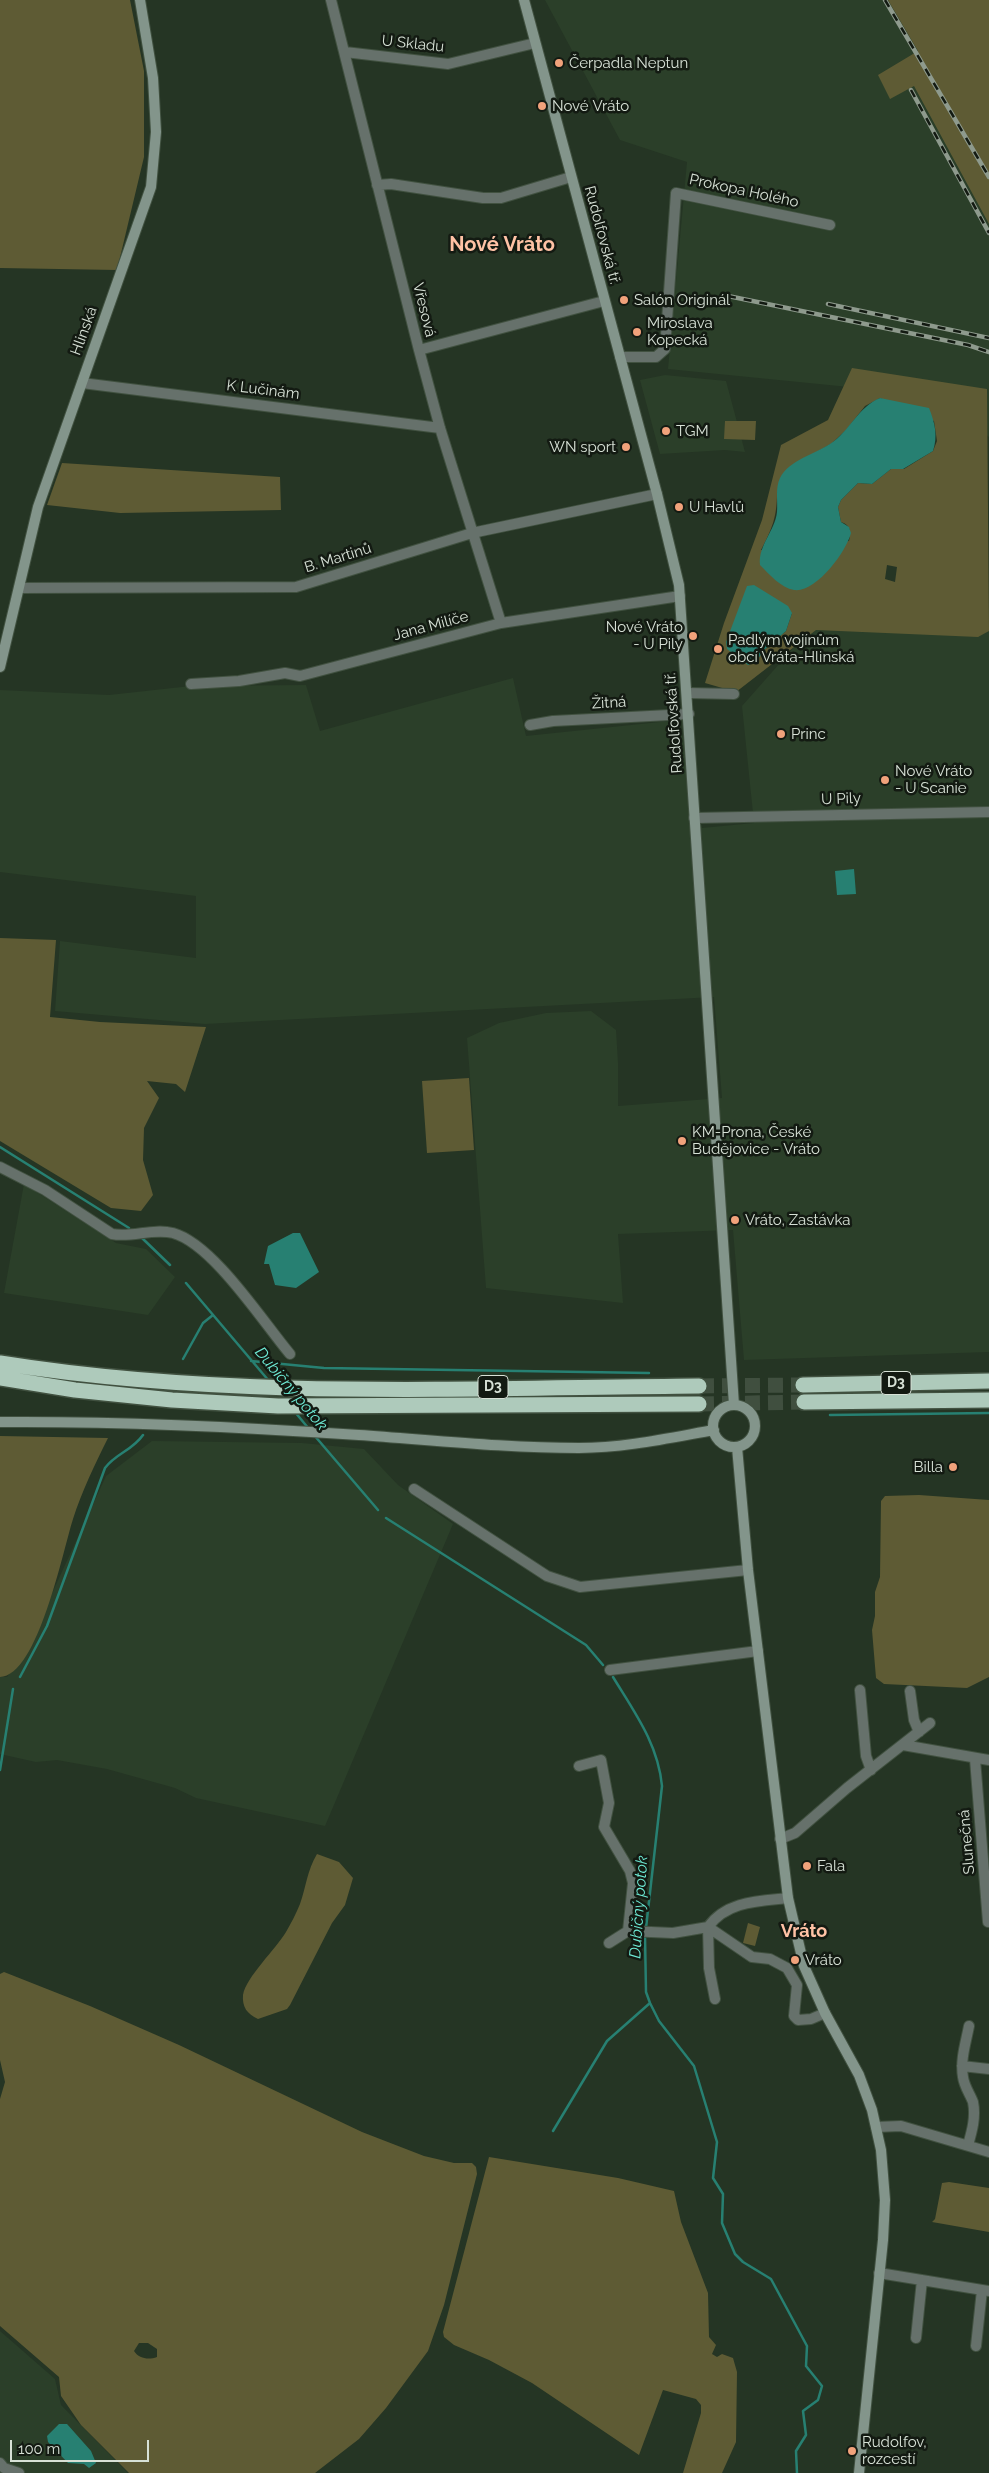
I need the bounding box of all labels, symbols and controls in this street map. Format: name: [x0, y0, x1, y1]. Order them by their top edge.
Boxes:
street label: U Skladu: [381, 32, 445, 56]
place label: Čerpadla Neptun: [569, 54, 688, 72]
marker: Čerpadla Neptun: [553, 57, 565, 69]
place label: Nové Vráto: [552, 97, 629, 115]
marker: Nové Vráto: [536, 100, 548, 112]
street label: Prokopa Holého: [688, 171, 800, 211]
street label: Rudolfovská tř.: [580, 184, 624, 286]
district label: Nové Vráto: [449, 233, 555, 257]
street label: Vřesová: [409, 281, 439, 339]
place label: Salón Originál: [634, 291, 730, 309]
marker: Salón Originál: [618, 294, 630, 306]
street label: Hlinská: [67, 304, 101, 358]
place label: Miroslava Kopecká: [647, 314, 713, 349]
marker: Miroslava Kopecká: [631, 326, 643, 338]
street label: K Lučinám: [226, 377, 300, 403]
place label: TGM: [676, 422, 709, 440]
marker: TGM: [660, 425, 672, 437]
place label: WN sport: [549, 438, 616, 456]
marker: WN sport: [620, 441, 632, 453]
place label: U Havlů: [689, 498, 744, 516]
marker: U Havlů: [673, 501, 685, 513]
street label: B. Martinů: [302, 539, 374, 577]
street label: Jana Milíče: [392, 607, 470, 645]
place label: Nové Vráto - U Pily: [606, 618, 683, 653]
marker: Nové Vráto - U Pily: [687, 630, 699, 642]
place label: Padlým vojínům obcí Vráta-Hlinská: [728, 631, 854, 666]
marker: Padlým vojínům obcí Vráta-Hlinská: [712, 643, 724, 655]
street label: Rudolfovská tř.: [662, 672, 686, 774]
street label: Žitná: [591, 693, 627, 713]
place label: Princ: [791, 725, 826, 743]
marker: Princ: [775, 728, 787, 740]
place label: Nové Vráto - U Scanie: [895, 762, 972, 797]
marker: Nové Vráto - U Scanie: [879, 774, 891, 786]
street label: U Pily: [821, 789, 861, 809]
place label: KM-Prona, České Budějovice - Vráto: [692, 1123, 820, 1158]
marker: KM-Prona, České Budějovice - Vráto: [676, 1135, 688, 1147]
place label: Vráto, Zastávka: [745, 1211, 851, 1229]
marker: Vráto, Zastávka: [729, 1214, 741, 1226]
water label: Dubičný potok: [250, 1343, 332, 1435]
road number: D3: [881, 1372, 911, 1395]
road number: D3: [478, 1375, 508, 1398]
place label: Billa: [913, 1458, 943, 1476]
marker: Billa: [947, 1461, 959, 1473]
street label: Slunečná: [955, 1809, 979, 1875]
water label: Dubičný potok: [626, 1855, 652, 1959]
place label: Fala: [817, 1857, 845, 1875]
marker: Fala: [801, 1860, 813, 1872]
district label: Vráto: [781, 1921, 827, 1943]
place label: Vráto: [805, 1951, 842, 1969]
marker: Vráto: [789, 1954, 801, 1966]
scale bar: [12, 2430, 151, 2462]
place label: Rudolfov, rozcestí: [862, 2433, 927, 2468]
text: 100 m: [18, 2440, 60, 2458]
marker: Rudolfov, rozcestí: [846, 2445, 858, 2457]

